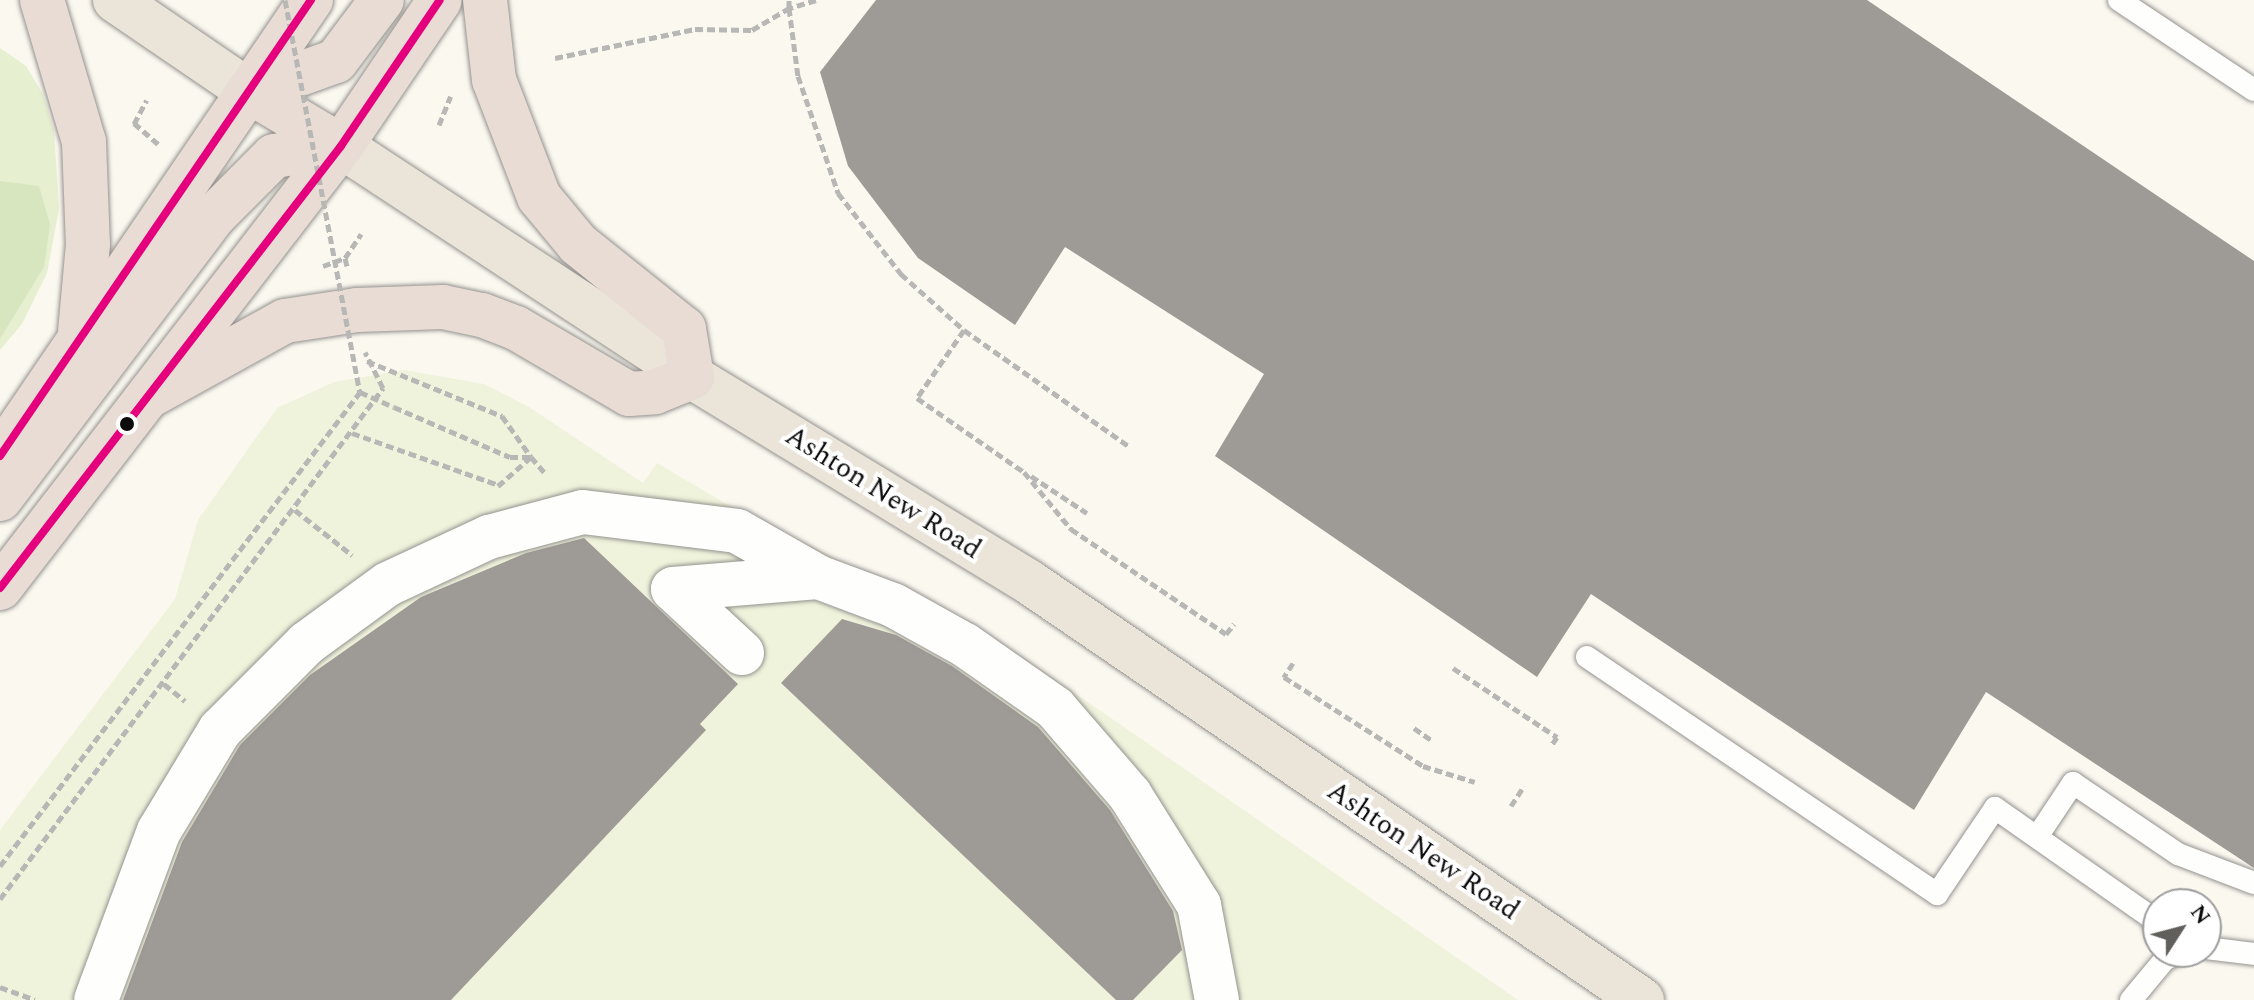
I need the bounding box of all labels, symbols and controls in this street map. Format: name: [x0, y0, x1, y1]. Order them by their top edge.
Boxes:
unlabelled marker: [119, 416, 135, 432]
street label: Ashton New Road: [779, 419, 987, 567]
street label: Ashton New Road: [1321, 774, 1525, 928]
north arrow: [2142, 888, 2222, 968]
text: N: [2182, 898, 2219, 932]

